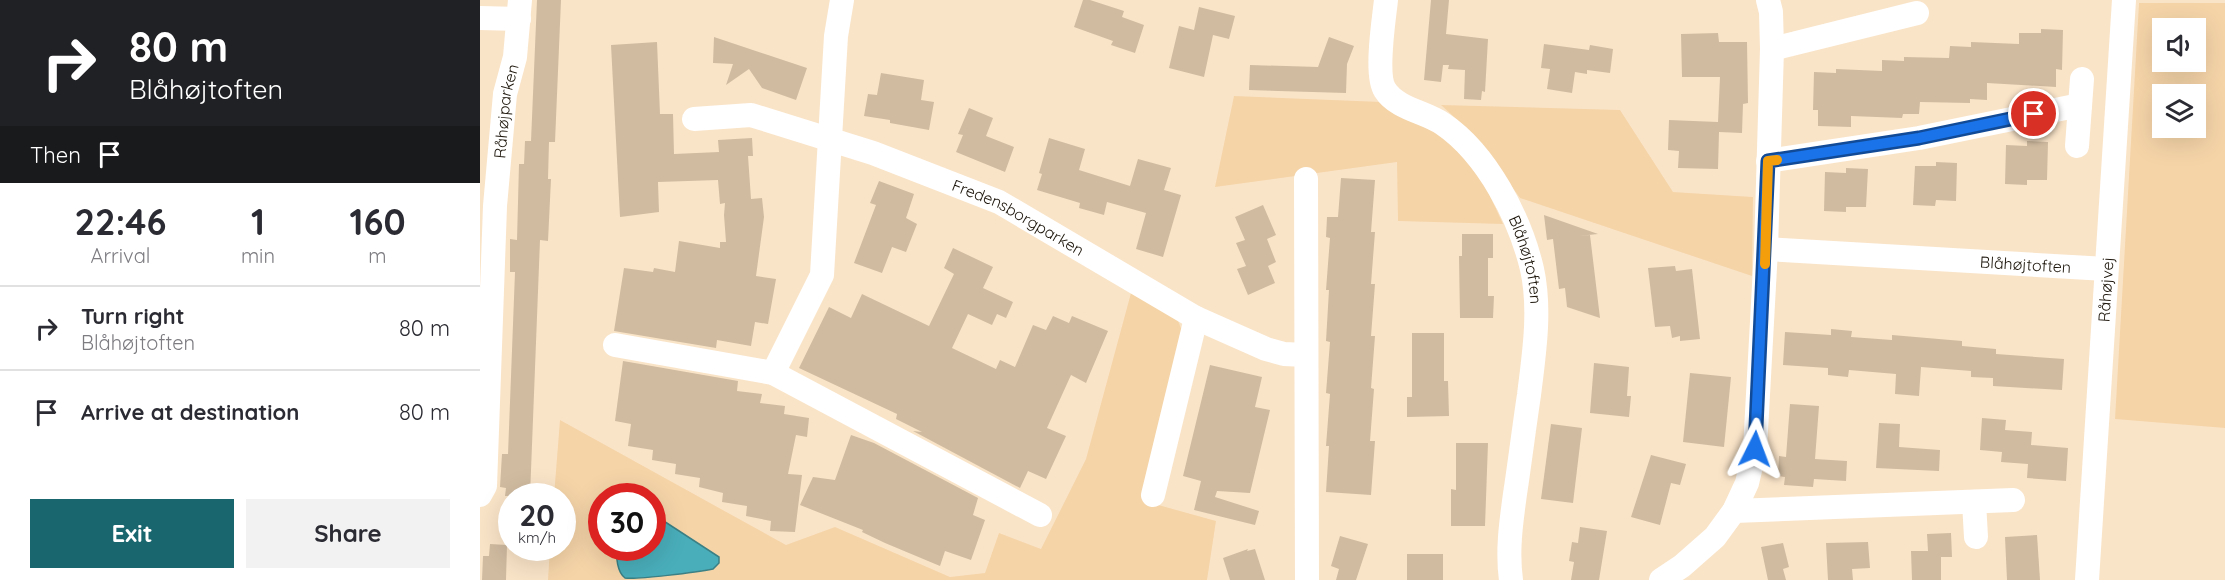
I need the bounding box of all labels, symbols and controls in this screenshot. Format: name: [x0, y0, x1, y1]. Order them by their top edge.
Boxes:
map controls: [2152, 18, 2206, 138]
button: sound: [2152, 18, 2206, 72]
text: 80 m: [129, 20, 228, 73]
icon: right: [30, 24, 108, 102]
street label: Råhøjparken: [489, 62, 523, 159]
text: Blåhøjtoften: [129, 72, 283, 106]
button: layers: [2152, 84, 2206, 138]
pin: [2008, 88, 2059, 139]
icon: arrive: [2017, 97, 2050, 130]
icon: arrive: [93, 138, 126, 171]
text: Then: [30, 141, 81, 169]
street label: Fredensborgparken: [949, 175, 1088, 260]
text: 22:46: [75, 199, 166, 244]
text: 1: [251, 199, 265, 244]
text: 160: [349, 199, 406, 244]
street label: Blåhøjtoften: [1505, 212, 1546, 304]
text: Arrival: [90, 243, 150, 268]
text: min: [241, 243, 275, 268]
text: m: [368, 243, 387, 268]
street label: Blåhøjtoften: [1979, 252, 2072, 277]
street label: Råhøjvej: [2093, 256, 2118, 323]
text: Turn right: [81, 302, 185, 330]
icon: right: [30, 312, 63, 345]
text: 80 m: [399, 314, 450, 342]
text: Blåhøjtoften: [81, 330, 195, 355]
icon: arrive: [30, 396, 63, 429]
text: Arrive at destination: [81, 398, 299, 426]
text: 80 m: [399, 398, 450, 426]
position arrow: [1723, 417, 1787, 481]
speed limit sign: 30: [588, 483, 666, 561]
text: 20: [519, 496, 555, 534]
button: Exit: [30, 499, 234, 568]
button: Share: [246, 499, 450, 568]
text: km/h: [518, 528, 556, 547]

